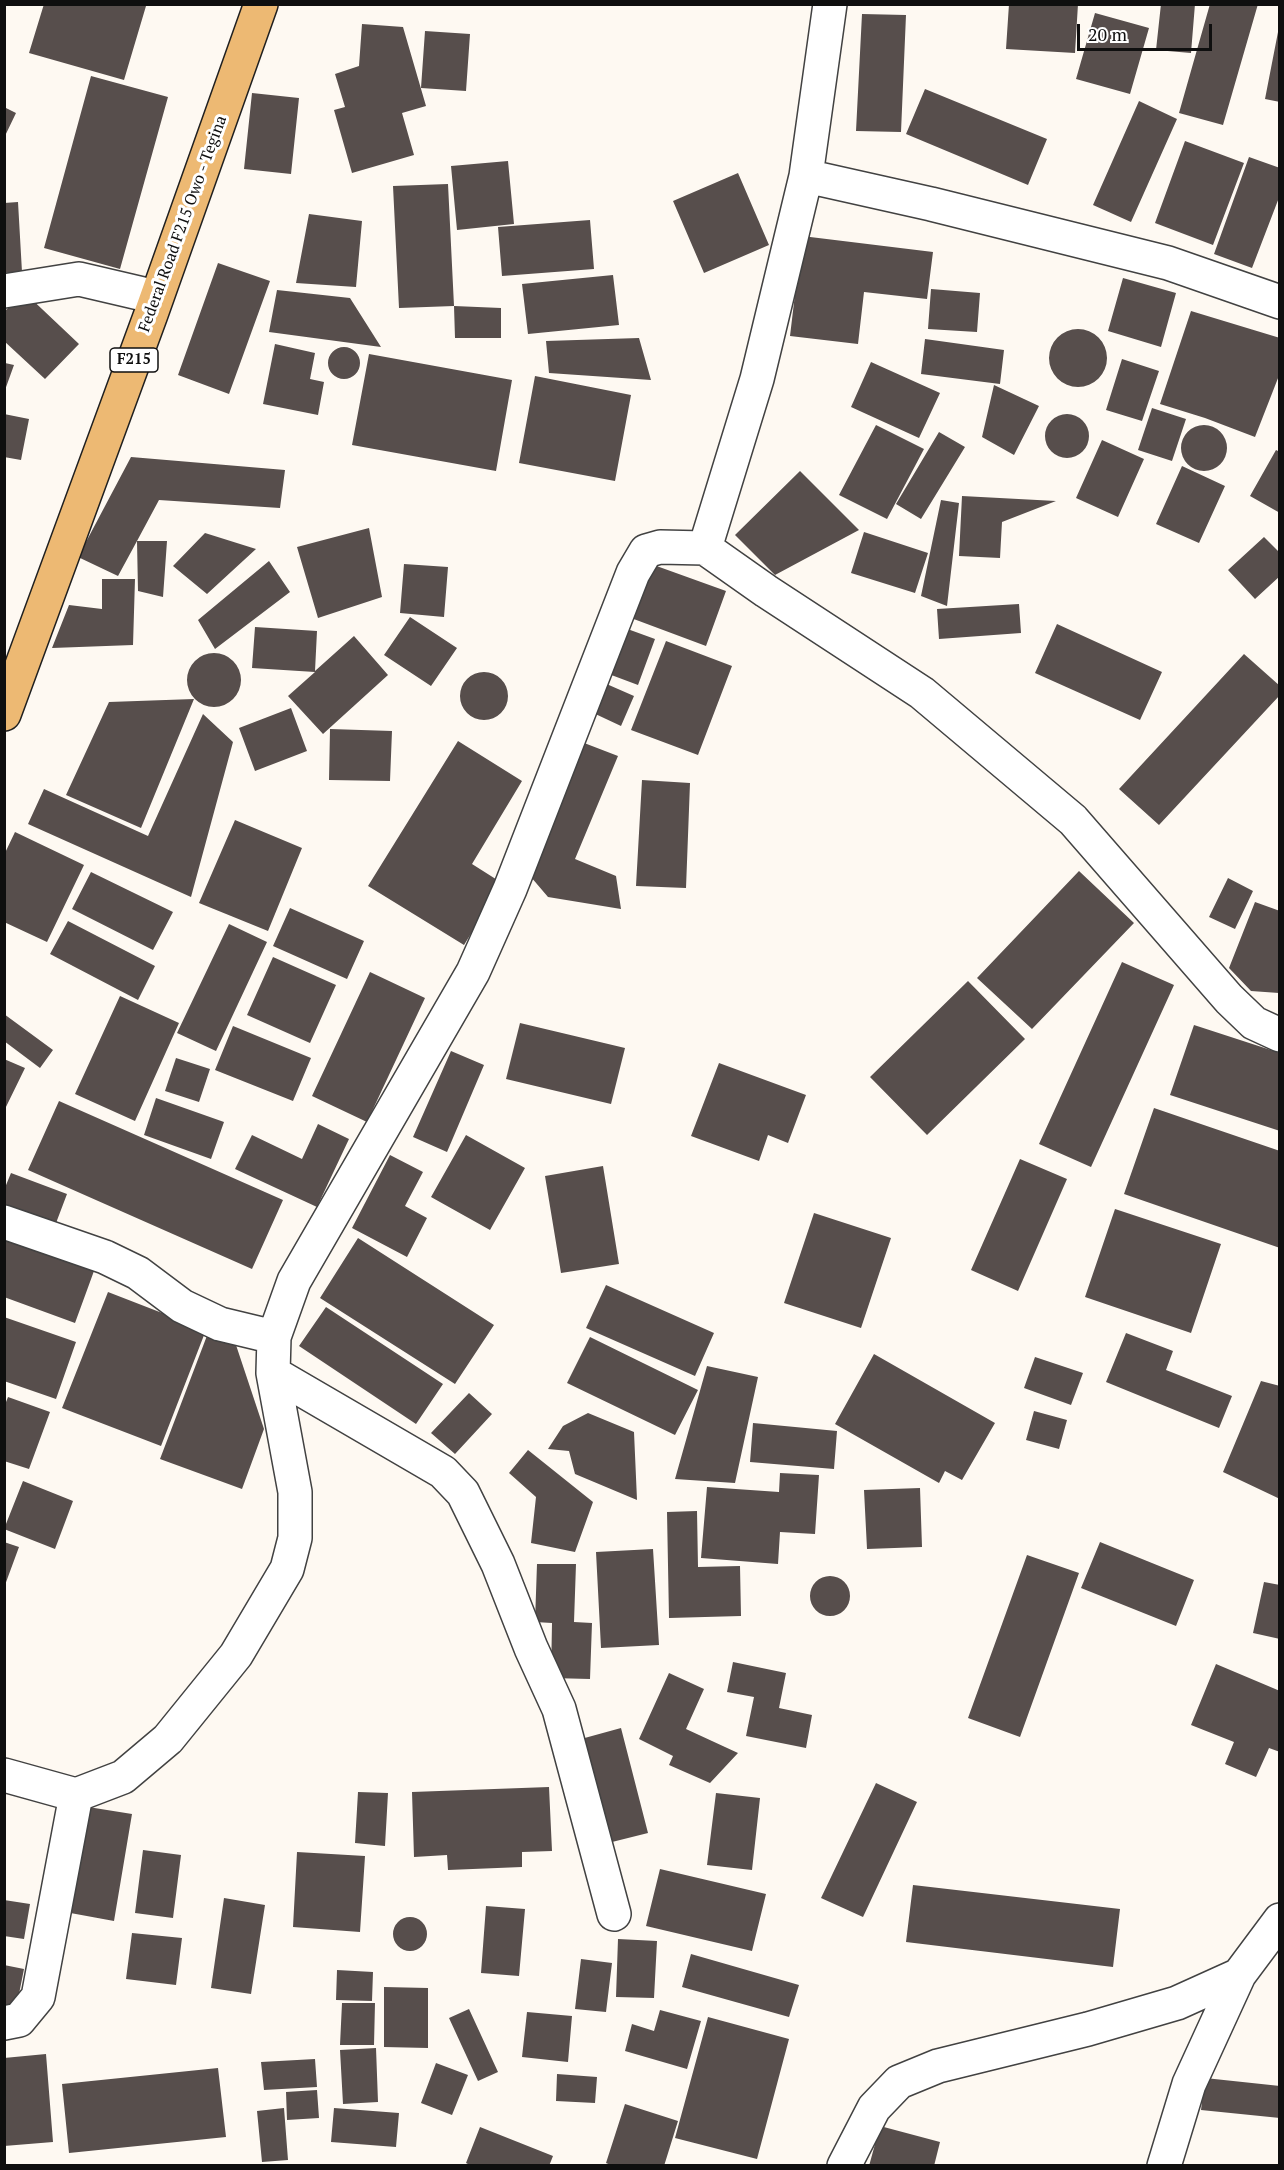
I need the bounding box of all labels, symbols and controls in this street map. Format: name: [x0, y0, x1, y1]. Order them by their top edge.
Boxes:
scale bar: [1080, 12, 1215, 50]
text: 20 m: [1088, 22, 1127, 46]
street label: Federal Road F215 Owo - Tegina: [135, 113, 231, 335]
road number: F215: [110, 348, 158, 372]

